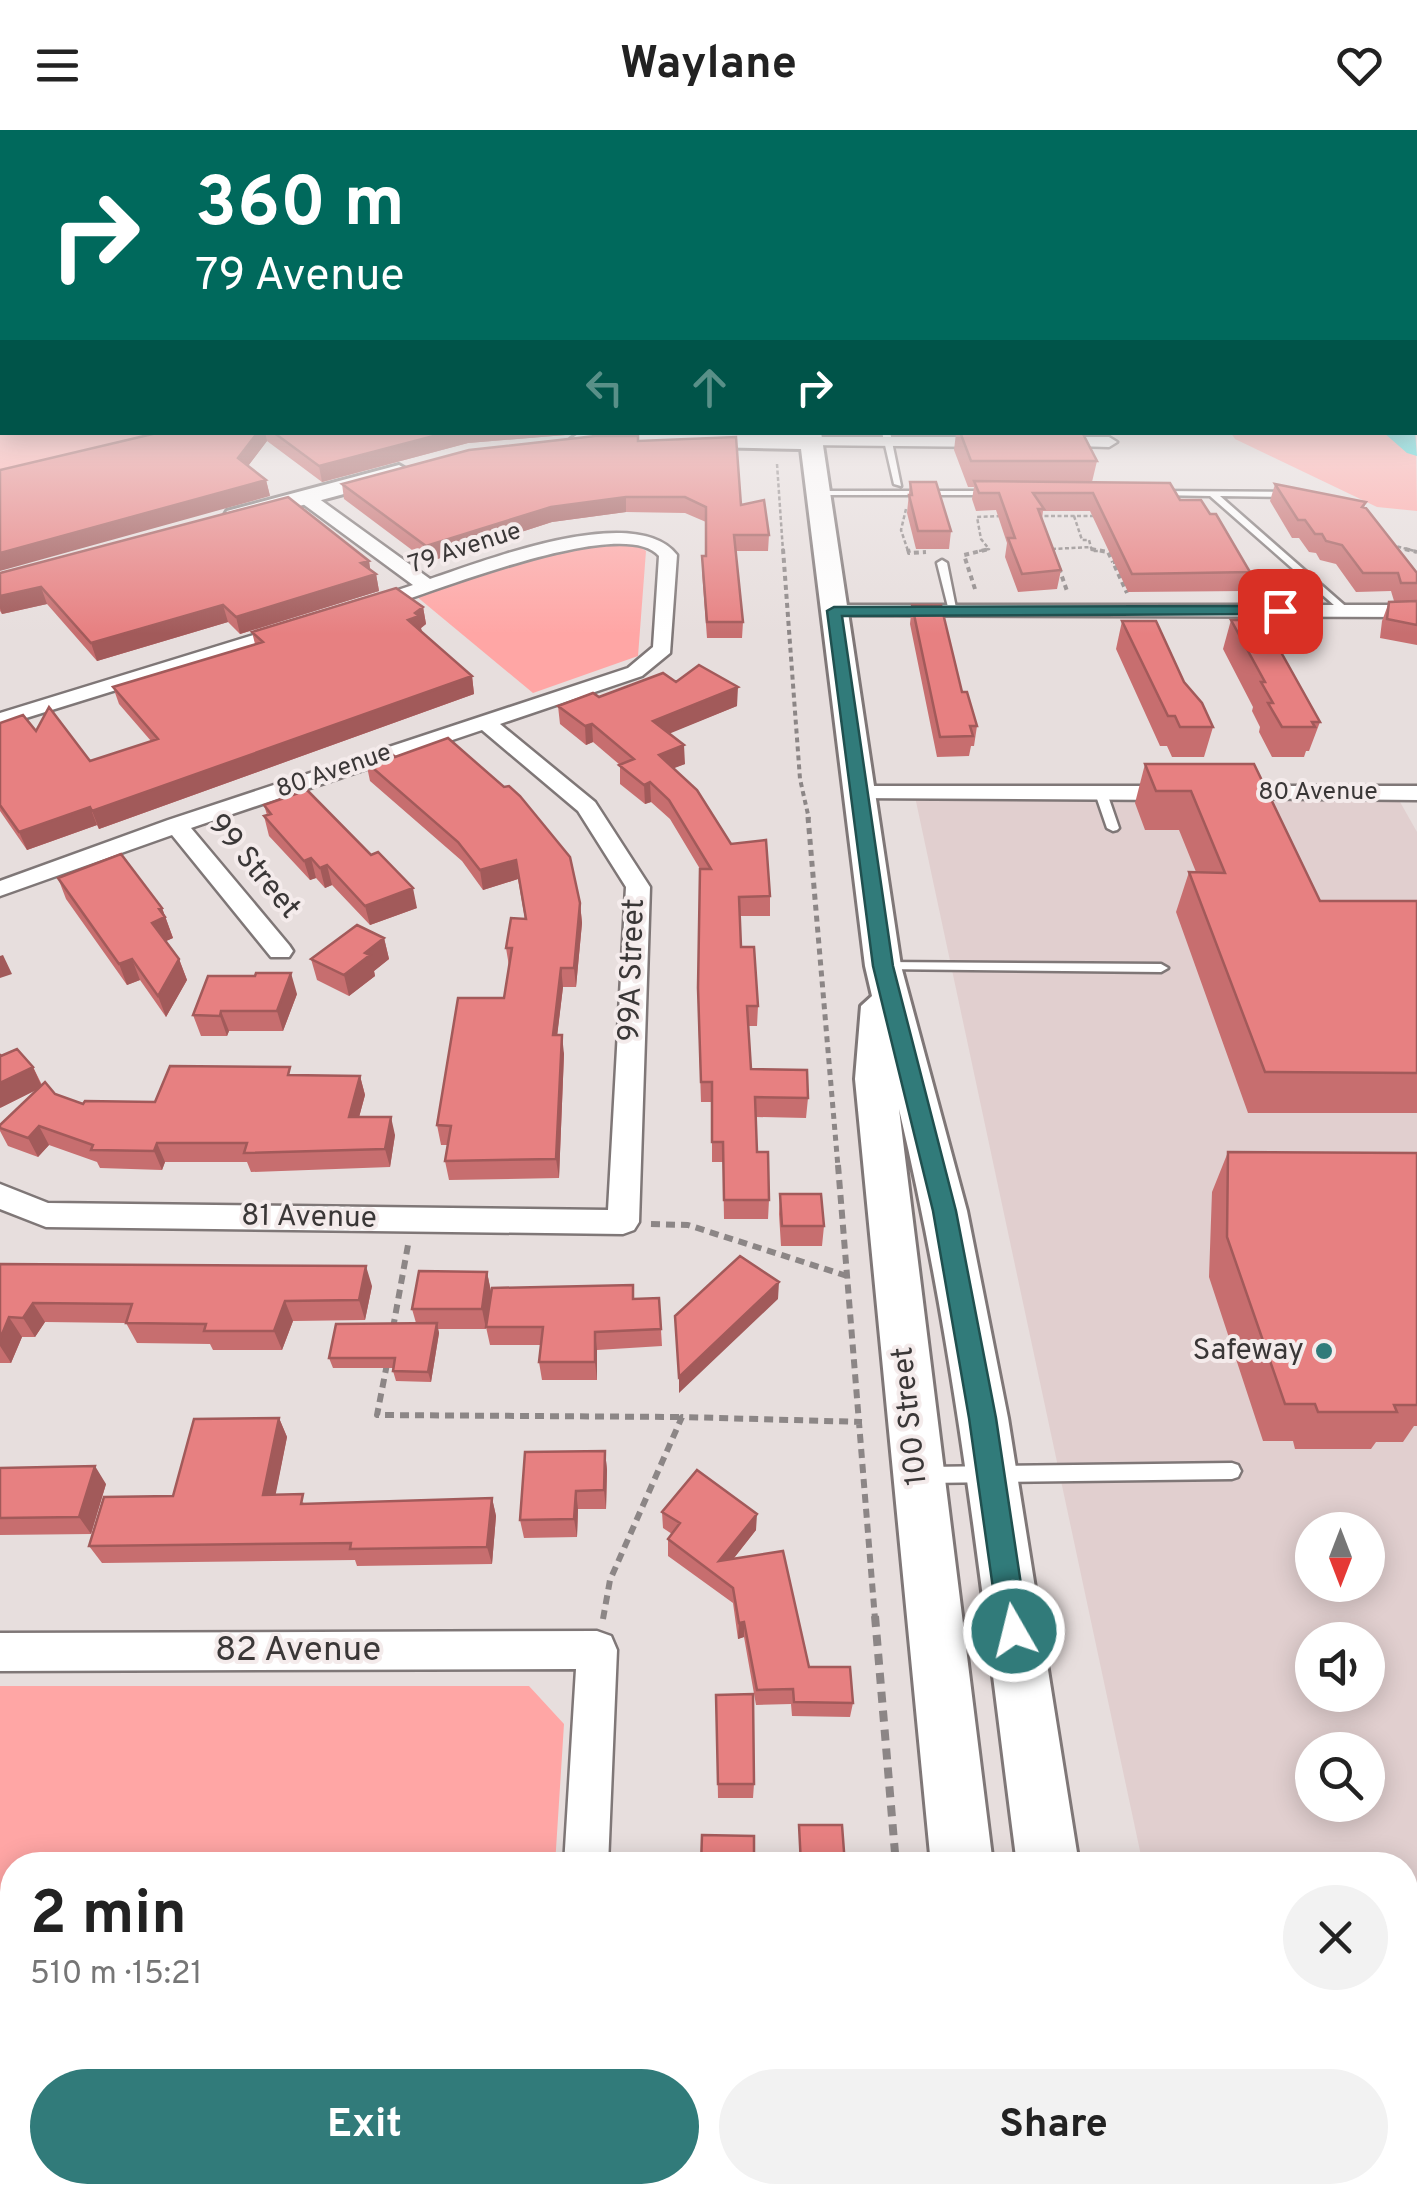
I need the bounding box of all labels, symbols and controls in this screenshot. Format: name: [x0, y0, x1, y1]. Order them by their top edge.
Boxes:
text: Waylane: [620, 37, 797, 94]
icon: menu: [30, 38, 85, 93]
icon: heart: [1332, 38, 1387, 93]
text: 360 m: [195, 162, 405, 251]
icon: right: [30, 170, 160, 300]
text: 79 Avenue: [195, 249, 405, 306]
icon: left: [577, 360, 632, 415]
icon: ahead: [682, 360, 737, 415]
icon: right: [787, 360, 842, 415]
street label: 79 Avenue: [405, 516, 525, 582]
pin: [1238, 569, 1323, 654]
icon: arrive: [1253, 584, 1308, 639]
street label: 80 Avenue: [272, 737, 396, 807]
street label: 80 Avenue: [1258, 777, 1378, 809]
street label: 99 Street: [199, 807, 307, 927]
street label: 99A Street: [612, 898, 654, 1042]
street label: 81 Avenue: [241, 1198, 377, 1238]
place label: Safeway: [1192, 1333, 1304, 1370]
marker: Safeway: [1313, 1340, 1335, 1362]
street label: 100 Street: [885, 1345, 937, 1487]
north arrow: [1295, 1512, 1385, 1602]
map controls: [1295, 1512, 1385, 1822]
position arrow: [962, 1579, 1066, 1683]
button: sound: [1295, 1622, 1385, 1712]
street label: 82 Avenue: [215, 1629, 381, 1673]
button: search: [1295, 1732, 1385, 1822]
text: 2 min: [30, 1879, 187, 1955]
button: close: [1283, 1885, 1388, 1990]
text: 510 m · 15:21: [30, 1955, 203, 1995]
button: Exit: [30, 2069, 699, 2184]
button: Share: [719, 2069, 1388, 2184]

